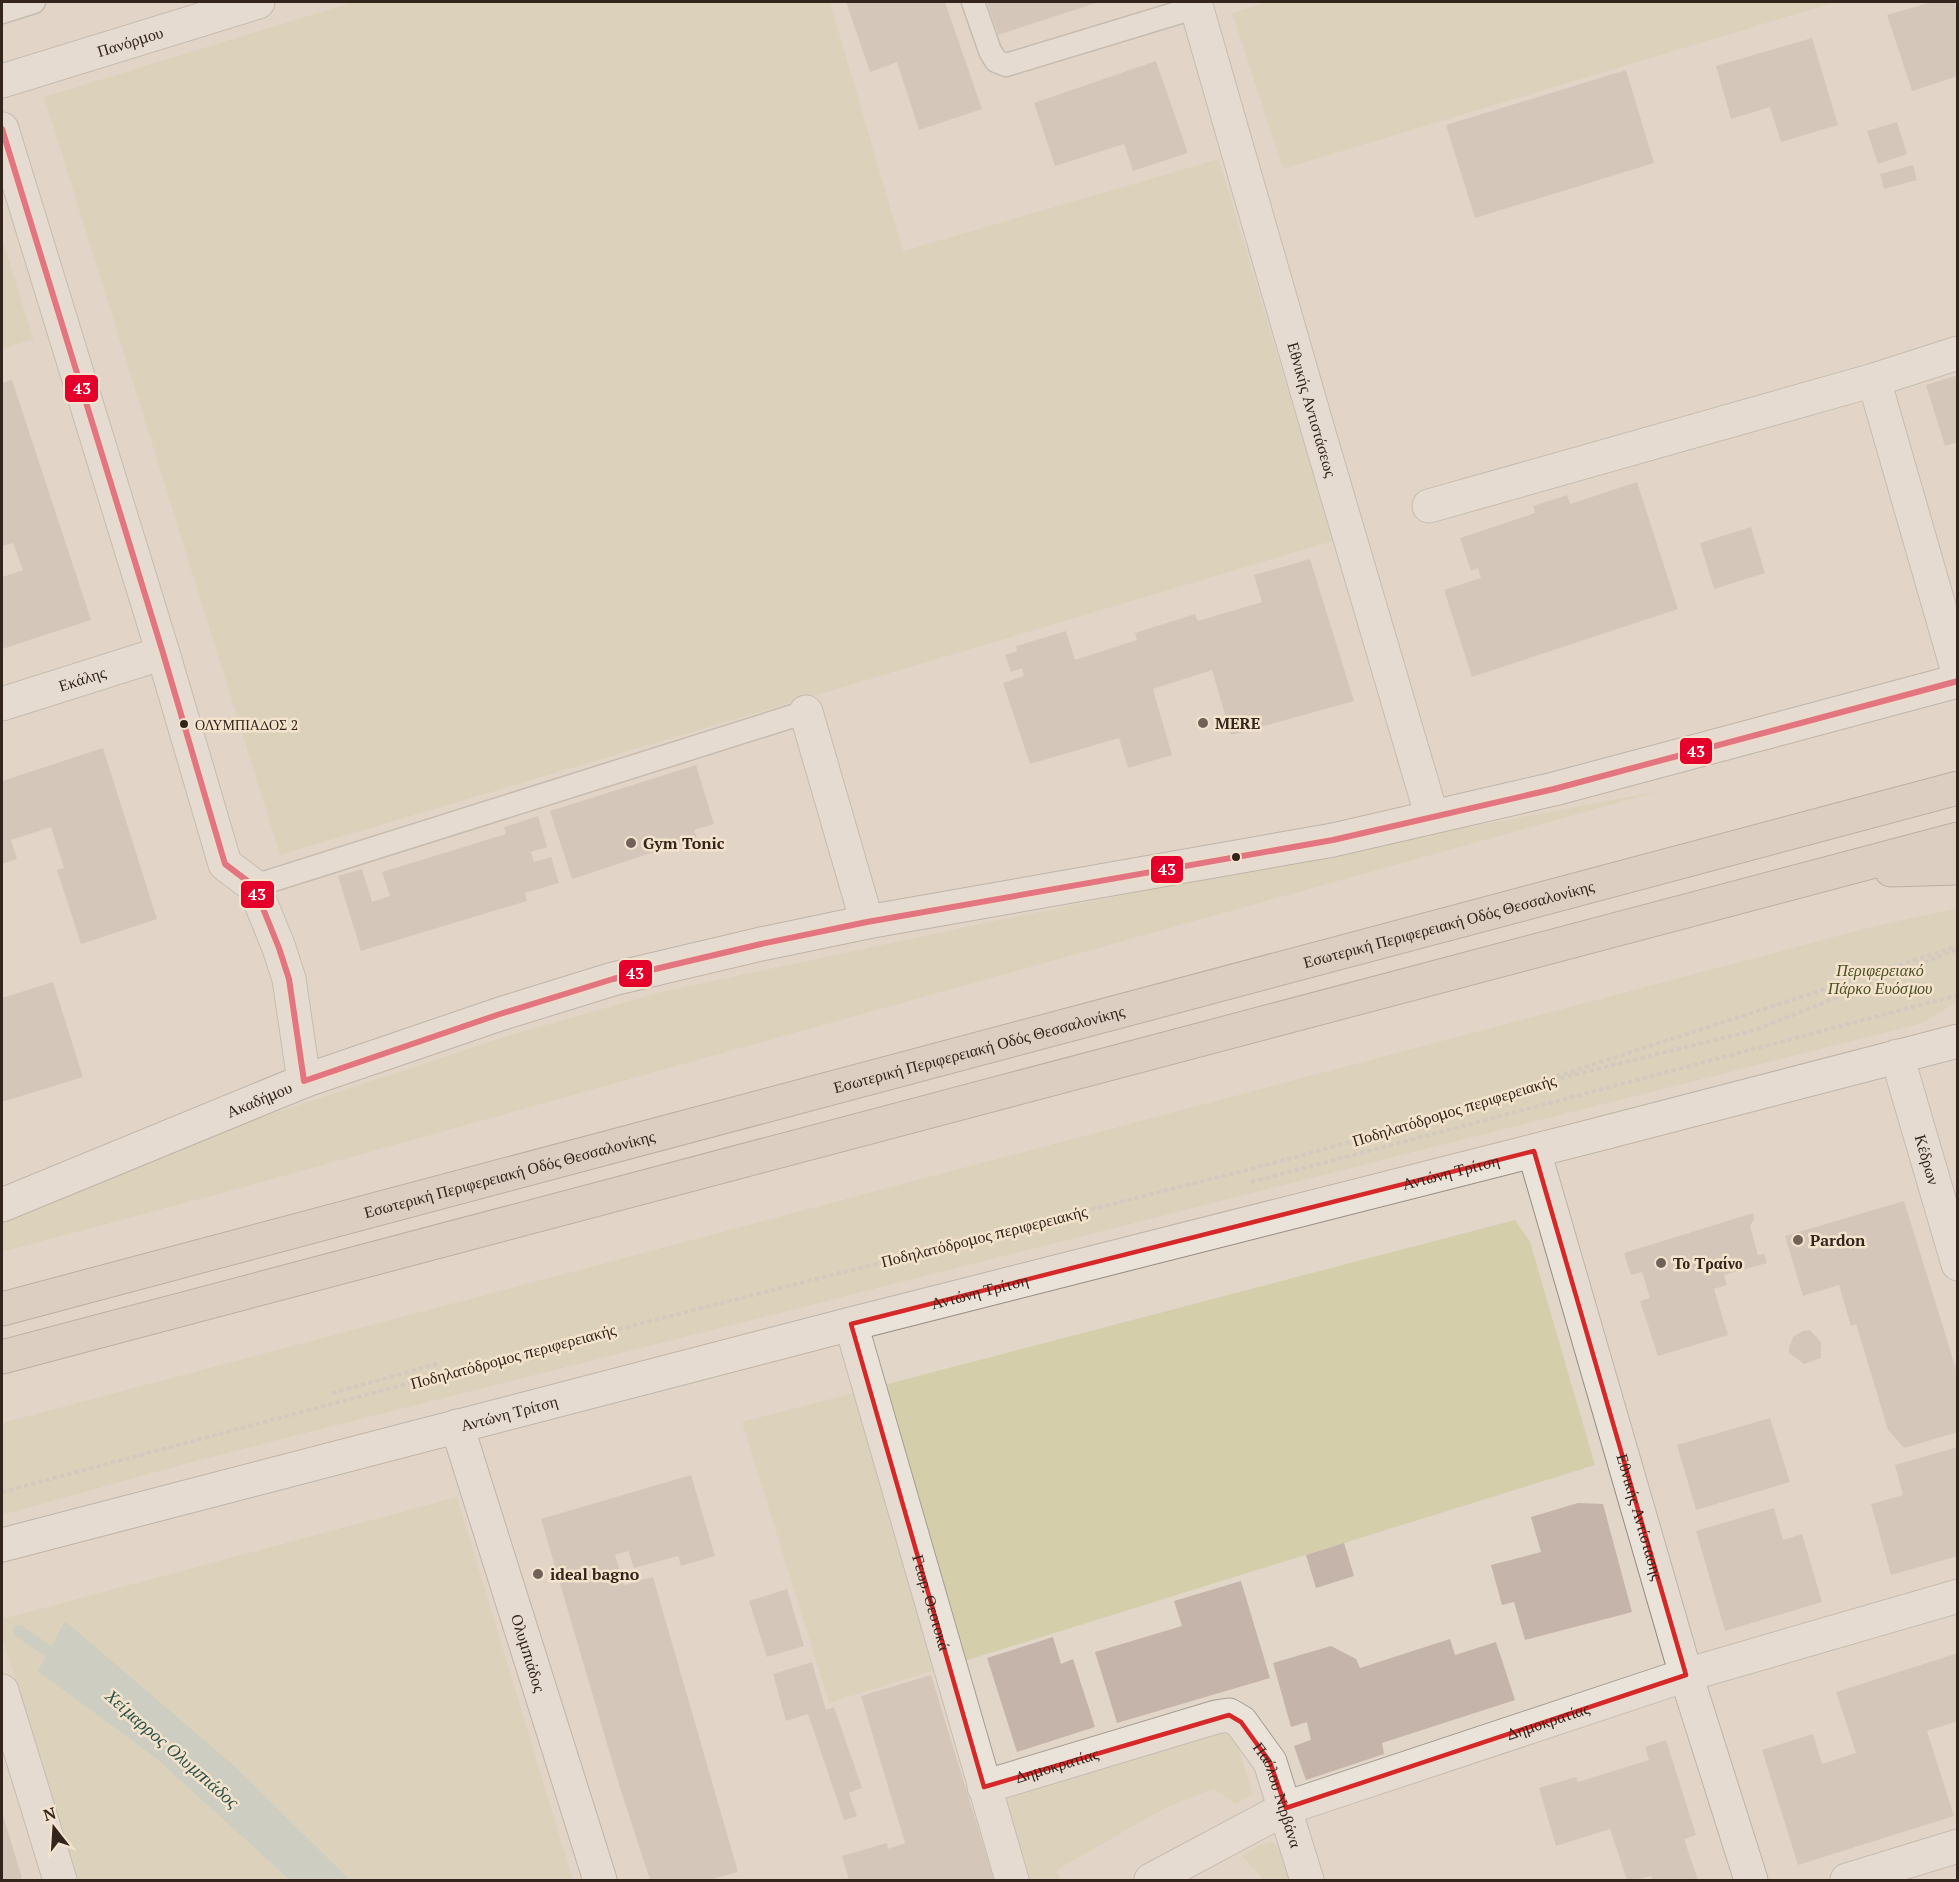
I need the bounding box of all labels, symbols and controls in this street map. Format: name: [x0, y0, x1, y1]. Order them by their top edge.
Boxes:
street label: Πανόρμου: [94, 21, 166, 62]
street label: Εθνικής Αντιστάσεως: [1282, 339, 1342, 480]
line badge: 43: [64, 374, 99, 403]
text: 43: [73, 377, 91, 399]
street label: Εκάλης: [56, 661, 109, 696]
place label: MERE: [1215, 712, 1260, 734]
place label: ΟΛΥΜΠΙΑΔΟΣ 2: [195, 715, 298, 734]
marker: MERE: [1196, 716, 1210, 730]
marker: ΟΛΥΜΠΙΑΔΟΣ 2: [178, 718, 190, 730]
line badge: 43: [1679, 737, 1713, 765]
text: 43: [1687, 740, 1705, 762]
place label: Gym Tonic: [643, 832, 725, 854]
marker: Gym Tonic: [624, 836, 638, 850]
unlabelled marker: [1230, 851, 1242, 863]
line badge: 43: [1150, 855, 1184, 884]
text: 43: [1158, 858, 1176, 880]
street label: Εσωτερική Περιφερειακή Οδός Θεσσαλονίκης: [1301, 874, 1597, 973]
line badge: 43: [240, 880, 275, 909]
text: 43: [248, 883, 266, 905]
line badge: 43: [618, 959, 653, 988]
park label: Περιφερειακό Πάρκο Ευόσμου: [1827, 959, 1932, 999]
text: 43: [626, 962, 644, 984]
street label: Εσωτερική Περιφερειακή Οδός Θεσσαλονίκης: [831, 999, 1128, 1098]
street label: Ποδηλατόδρομος περιφερειακής: [1349, 1068, 1559, 1151]
street label: Ακαδήμου: [223, 1076, 295, 1123]
street label: Εσωτερική Περιφερειακή Οδός Θεσσαλονίκης: [361, 1124, 658, 1223]
street label: Κέδρων: [1910, 1132, 1945, 1187]
street label: Αντώνη Τρίτση: [1400, 1149, 1502, 1195]
street label: Ποδηλατόδρομος περιφερειακής: [879, 1200, 1090, 1272]
place label: Pardon: [1810, 1229, 1866, 1251]
marker: Pardon: [1791, 1233, 1805, 1247]
place label: Το Τραίνο: [1673, 1252, 1743, 1274]
marker: Το Τραίνο: [1654, 1256, 1668, 1270]
street label: Αντώνη Τρίτση: [929, 1268, 1031, 1314]
street label: Ποδηλατόδρομος περιφερειακής: [408, 1318, 619, 1394]
street label: Αντώνη Τρίτση: [458, 1390, 560, 1436]
street label: Εθνικής Αντίστασης: [1611, 1451, 1669, 1583]
street label: Γεωρ. Θεοτοκά: [907, 1552, 956, 1654]
place label: ideal bagno: [550, 1563, 640, 1585]
marker: ideal bagno: [531, 1567, 545, 1581]
street label: Ολυμπιάδος: [506, 1611, 551, 1695]
water label: Χείμαρρος Ολυμπιάδος: [100, 1683, 245, 1814]
street label: Δημοκρατίας: [1504, 1697, 1593, 1745]
street label: Παύλου Νιρβάνα: [1248, 1737, 1307, 1851]
street label: Δημοκρατίας: [1012, 1742, 1102, 1788]
north arrow: [24, 1798, 84, 1858]
text: N: [41, 1801, 59, 1826]

